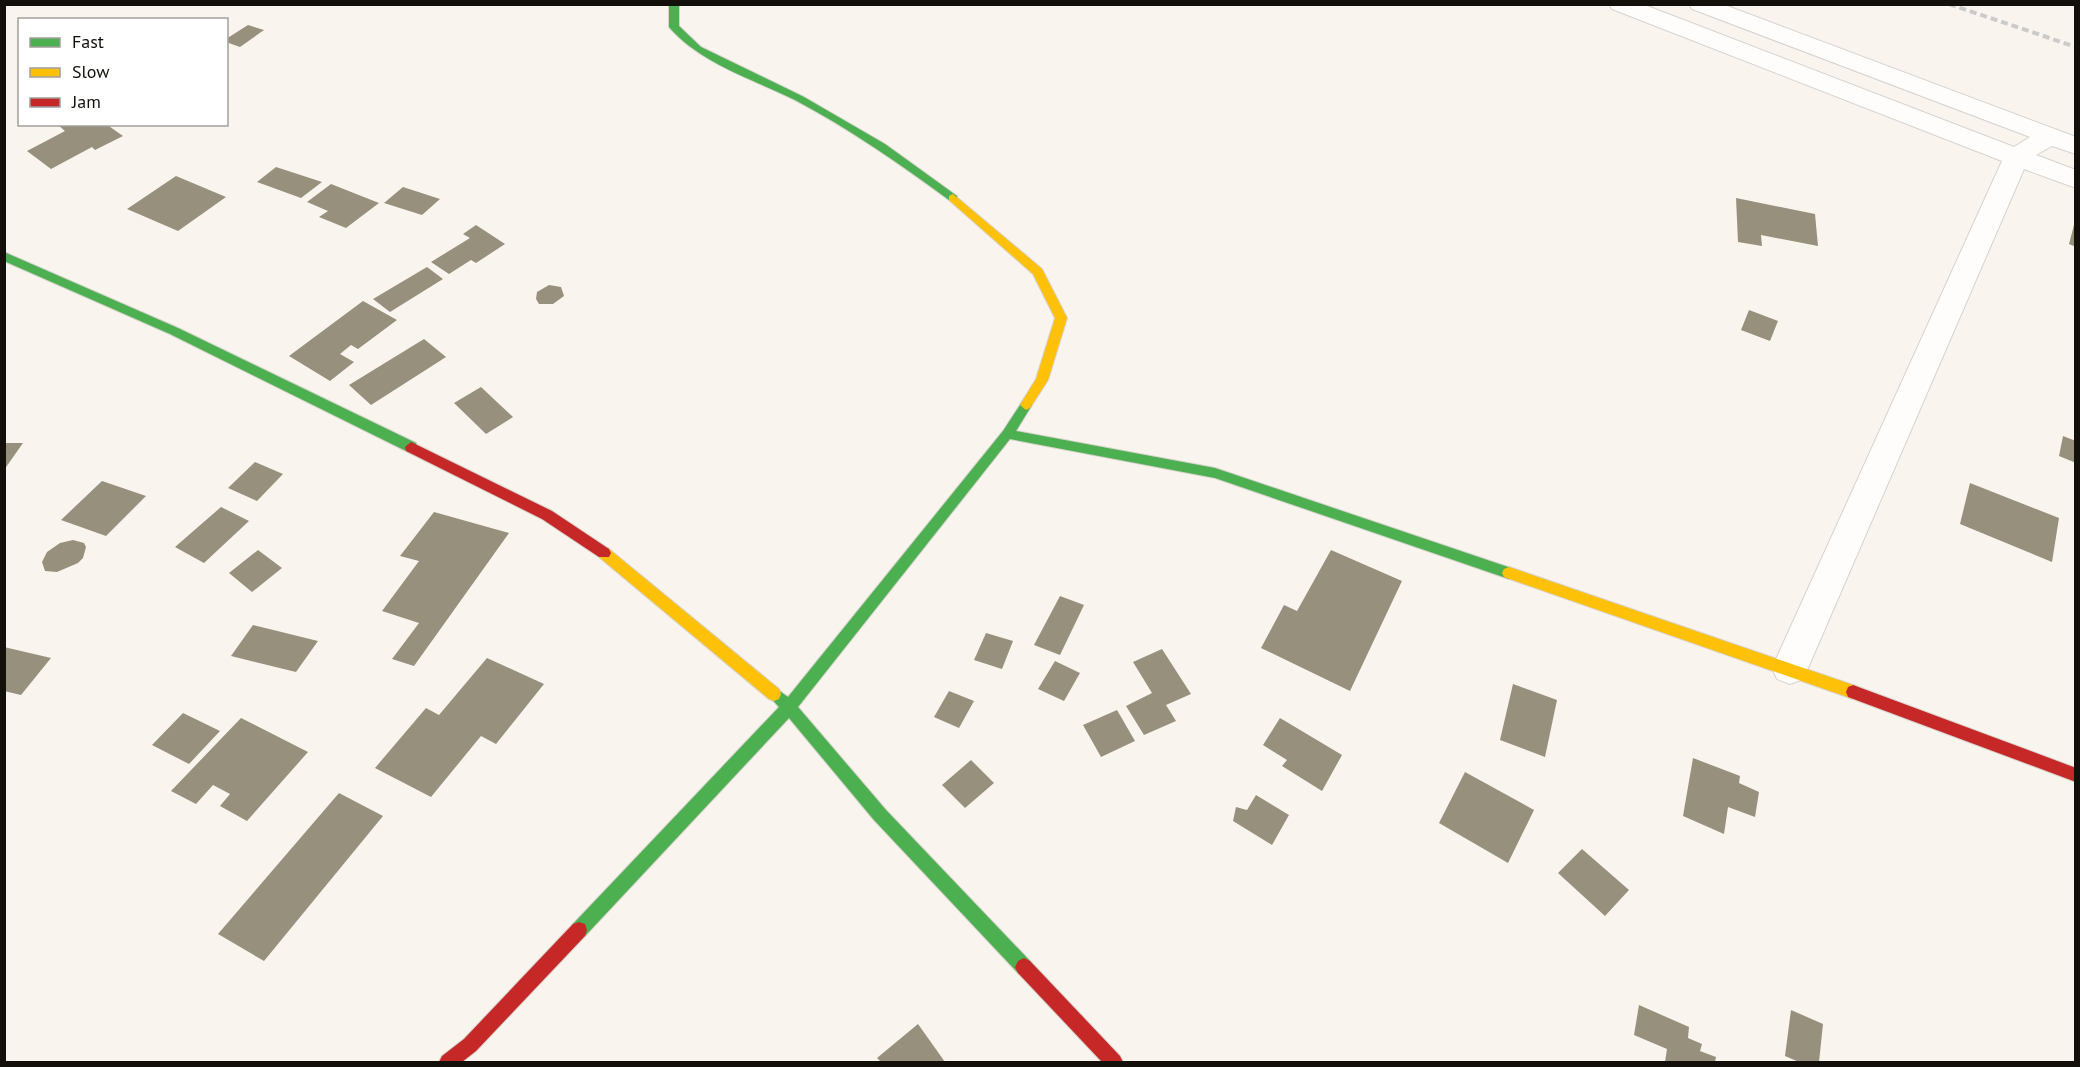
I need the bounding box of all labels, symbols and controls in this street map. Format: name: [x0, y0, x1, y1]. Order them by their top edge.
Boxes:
legend: [18, 18, 228, 126]
text: Fast: [72, 30, 104, 53]
text: Slow: [72, 60, 110, 83]
text: Jam: [71, 90, 101, 113]

